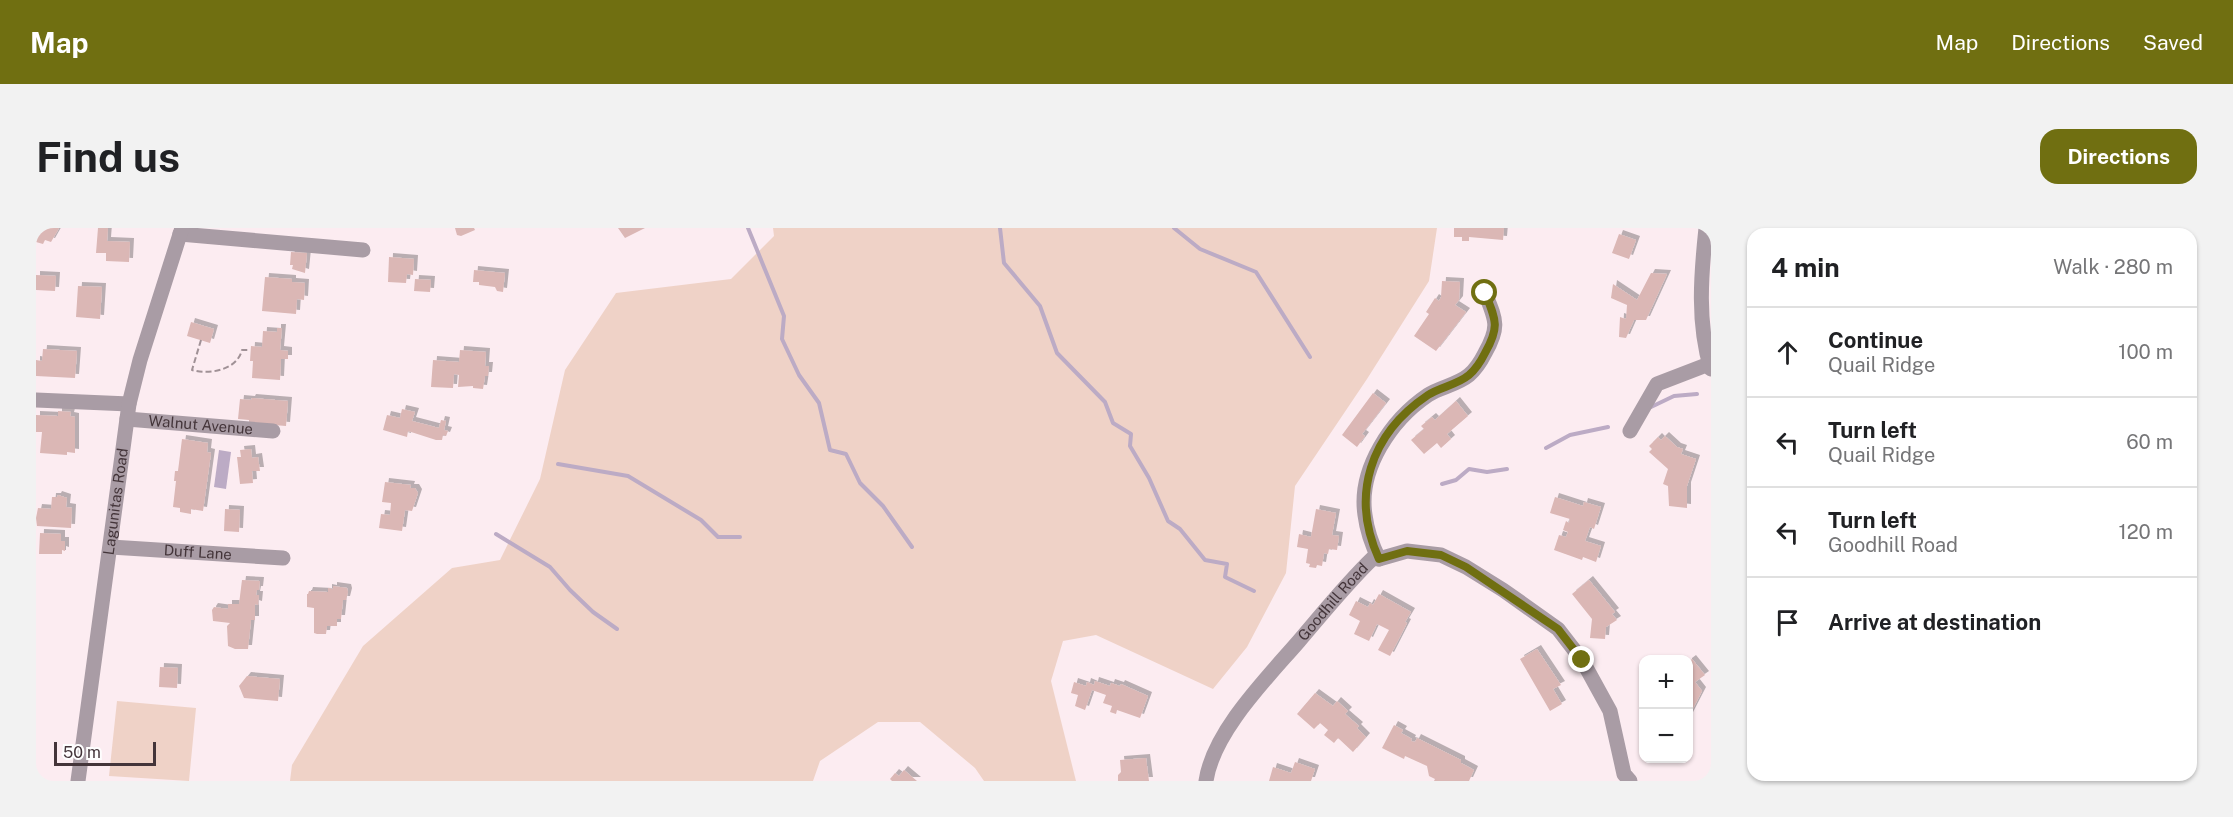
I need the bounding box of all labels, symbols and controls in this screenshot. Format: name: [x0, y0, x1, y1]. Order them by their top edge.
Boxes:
text: Map: [30, 26, 89, 59]
text: Map: [1936, 30, 1978, 55]
text: Directions: [2011, 30, 2110, 55]
text: Saved: [2143, 30, 2203, 55]
button: Directions: [2040, 129, 2197, 184]
text: Find us: [36, 132, 180, 181]
text: 4 min: [1771, 252, 1840, 283]
text: Walk · 280 m: [2053, 255, 2173, 279]
route start: [1471, 279, 1497, 305]
text: Continue: [1828, 327, 1923, 353]
icon: ahead: [1771, 336, 1804, 369]
text: 100 m: [2118, 340, 2173, 364]
text: Quail Ridge: [1828, 353, 1935, 377]
street label: Walnut Avenue: [148, 412, 254, 437]
text: Turn left: [1828, 417, 1917, 443]
icon: left: [1771, 426, 1804, 459]
text: 60 m: [2126, 430, 2173, 454]
text: Quail Ridge: [1828, 443, 1935, 467]
street label: Lagunitas Road: [100, 447, 131, 556]
text: Turn left: [1828, 507, 1917, 533]
icon: left: [1771, 516, 1804, 549]
text: 120 m: [2119, 520, 2173, 544]
text: Goodhill Road: [1828, 533, 1958, 557]
street label: Duff Lane: [163, 541, 232, 563]
street label: Goodhill Road: [1294, 559, 1371, 644]
icon: arrive: [1771, 606, 1804, 639]
text: Arrive at destination: [1828, 609, 2041, 635]
route end: [1568, 646, 1594, 672]
map controls: [1639, 655, 1693, 763]
button: +: [1639, 655, 1693, 709]
button: −: [1639, 709, 1693, 763]
scale bar: [54, 739, 156, 766]
text: 50 m: [63, 743, 101, 762]

